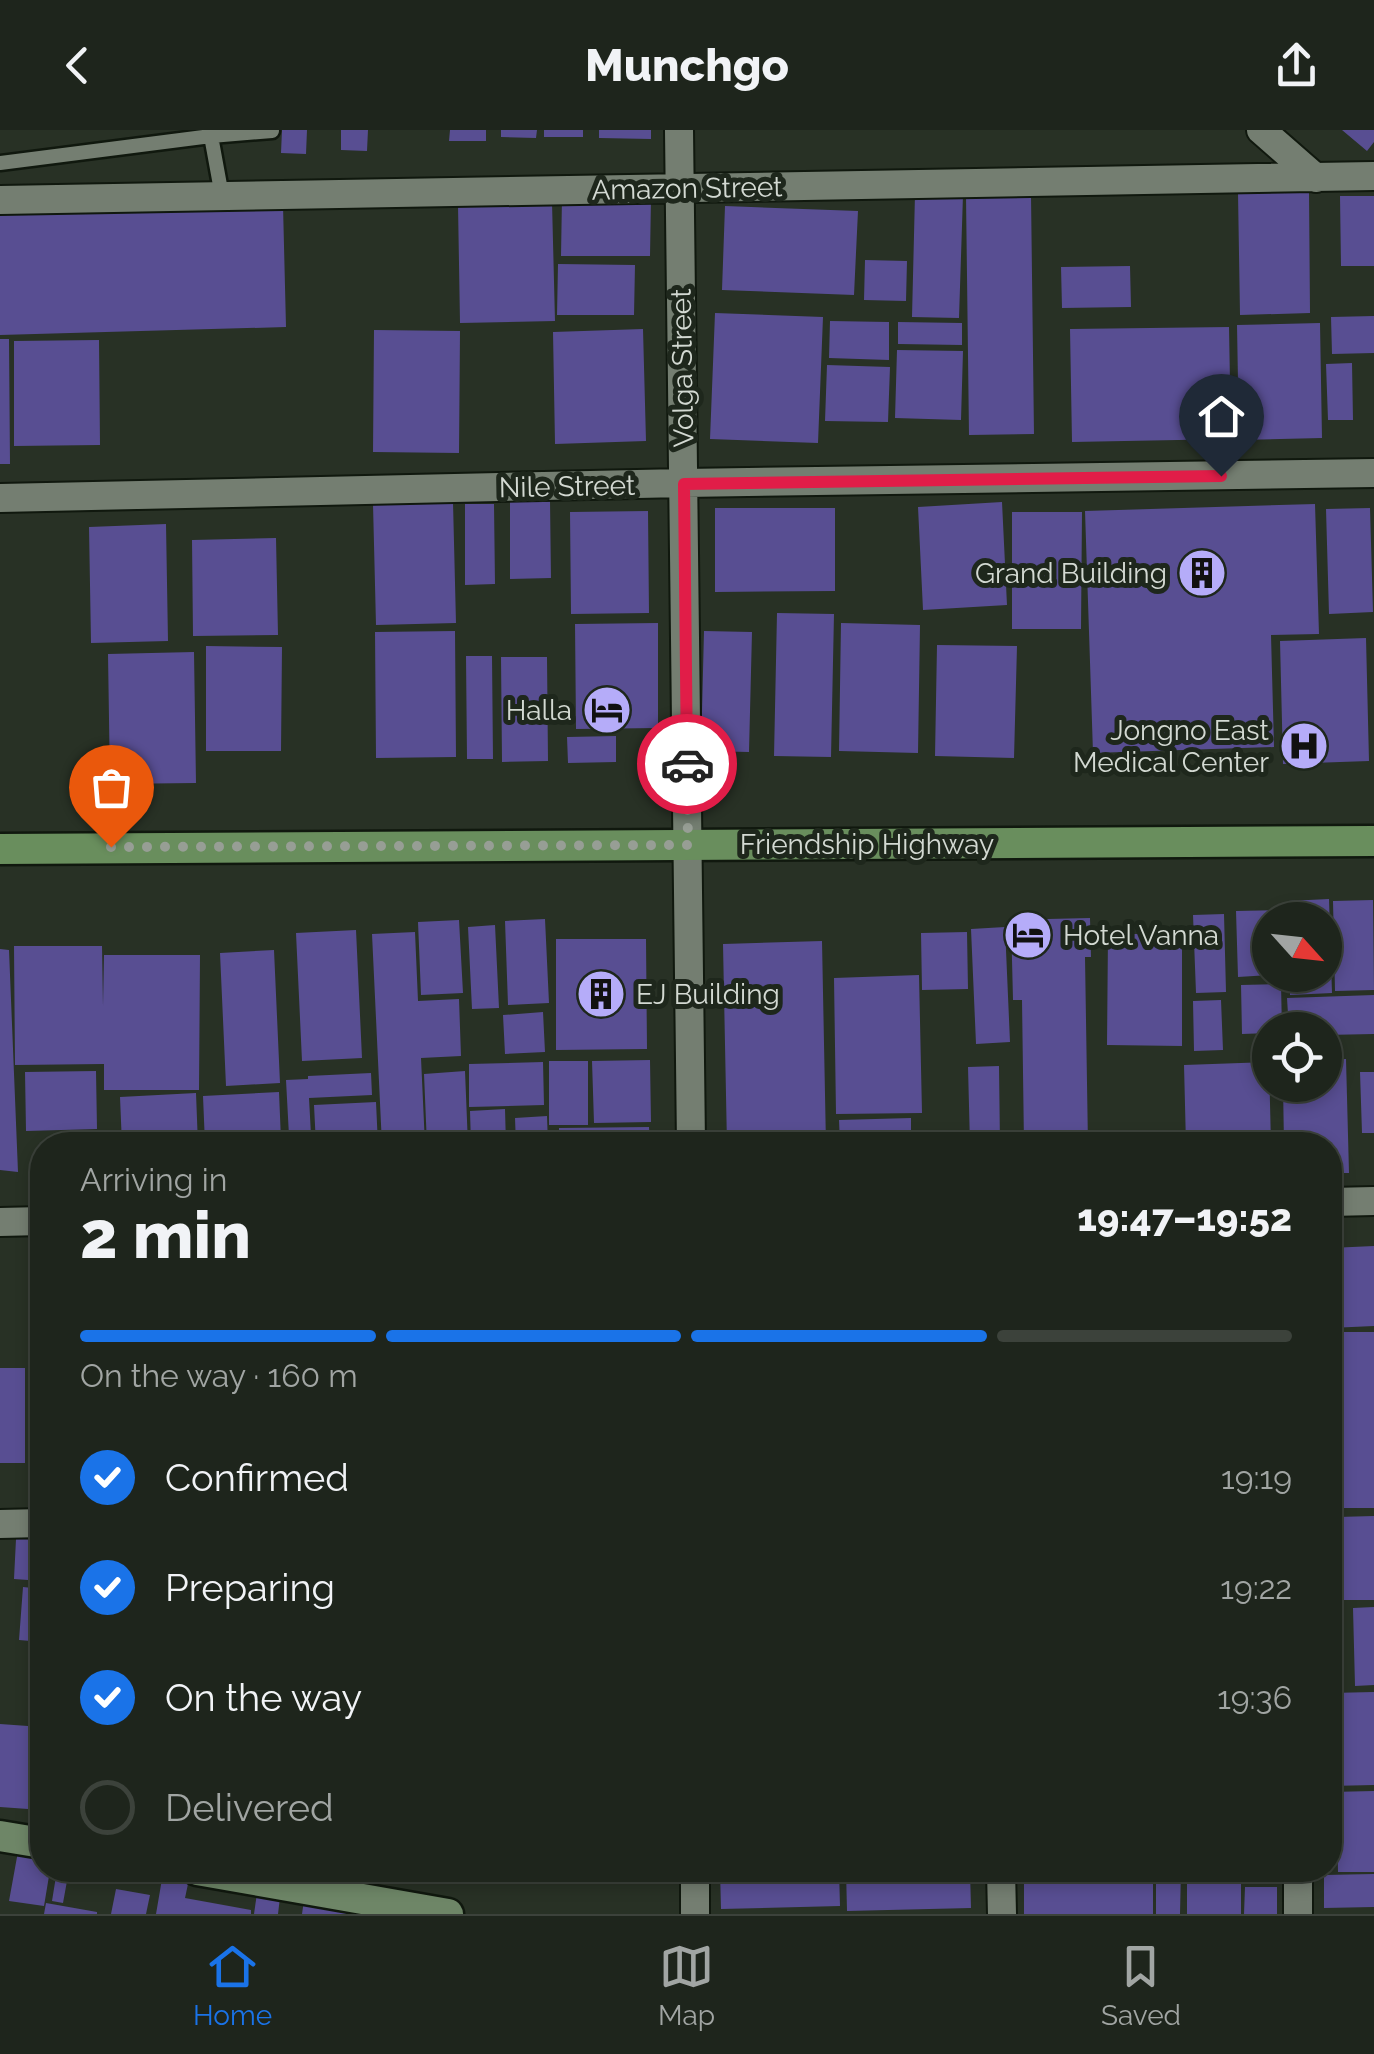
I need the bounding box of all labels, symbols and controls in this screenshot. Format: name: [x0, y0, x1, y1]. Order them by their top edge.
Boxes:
icon: back: [50, 38, 105, 93]
icon: share: [1269, 38, 1324, 93]
text: Munchgo: [585, 39, 789, 92]
street label: Amazon Street: [591, 170, 783, 207]
street label: Volga Street: [665, 288, 700, 448]
pin: [1179, 374, 1264, 477]
icon: home: [1194, 389, 1249, 444]
street label: Nile Street: [498, 469, 636, 504]
building icon: Grand Building: [1176, 547, 1228, 599]
place label: Grand Building: [975, 557, 1167, 590]
hotel icon: Halla: [581, 684, 633, 736]
place label: Halla: [506, 694, 572, 727]
courier: [637, 714, 737, 814]
place label: Jongno East Medical Center: [1073, 714, 1270, 779]
hospital icon: Jongno East Medical Center: [1278, 720, 1330, 772]
icon: car: [660, 737, 715, 792]
pin: [69, 745, 154, 848]
icon: bag: [84, 760, 139, 815]
street label: Friendship Highway: [740, 828, 994, 861]
north arrow: [1252, 902, 1342, 992]
map controls: [1252, 902, 1342, 1102]
hotel icon: Hotel Vanna: [1002, 909, 1054, 961]
place label: Hotel Vanna: [1063, 919, 1219, 952]
building icon: EJ Building: [575, 968, 627, 1020]
place label: EJ Building: [636, 978, 780, 1011]
button: locate: [1252, 1012, 1342, 1102]
text: Arriving in: [80, 1161, 227, 1198]
text: 19:47–19:52: [1077, 1195, 1292, 1240]
text: 2 min: [80, 1197, 251, 1273]
text: On the way · 160 m: [80, 1357, 358, 1394]
icon: check: [80, 1450, 135, 1505]
text: Confirmed: [165, 1455, 349, 1500]
text: 19:19: [1221, 1459, 1292, 1496]
icon: check: [80, 1560, 135, 1615]
text: Preparing: [165, 1565, 335, 1610]
text: 19:22: [1220, 1569, 1292, 1606]
icon: check: [80, 1670, 135, 1725]
text: On the way: [165, 1675, 362, 1720]
text: 19:36: [1217, 1679, 1292, 1716]
text: Delivered: [165, 1785, 334, 1830]
tab: Home: [193, 1939, 272, 2032]
tab: Map: [658, 1939, 715, 2032]
tab: Saved: [1101, 1939, 1181, 2032]

